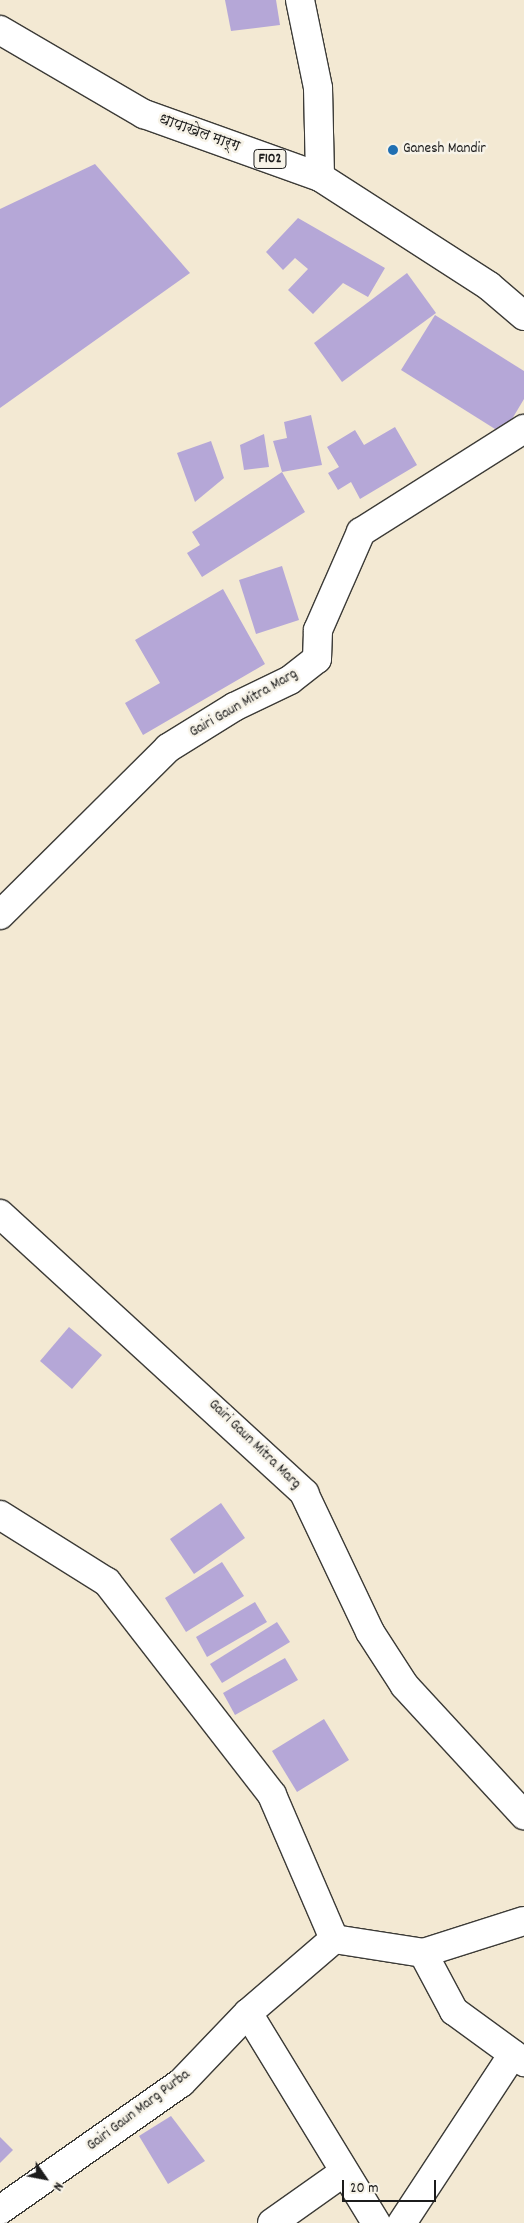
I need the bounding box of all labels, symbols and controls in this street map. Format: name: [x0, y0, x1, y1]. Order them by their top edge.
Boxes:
street label: धापाखेल मार्ग: [156, 111, 242, 157]
place label: Ganesh Mandir: [403, 141, 486, 159]
marker: Ganesh Mandir: [387, 144, 399, 156]
road number: F102: [252, 148, 288, 170]
street label: Gairi Gaun Mitra Marg: [187, 666, 301, 742]
street label: Gairi Gaun Mitra Marg: [204, 1396, 304, 1494]
street label: Gairi Gaun Marg Purba: [84, 2066, 194, 2156]
north arrow: [20, 2153, 70, 2203]
scale bar: [344, 2170, 438, 2202]
text: N: [47, 2178, 68, 2195]
text: 20 m: [350, 2178, 378, 2200]

